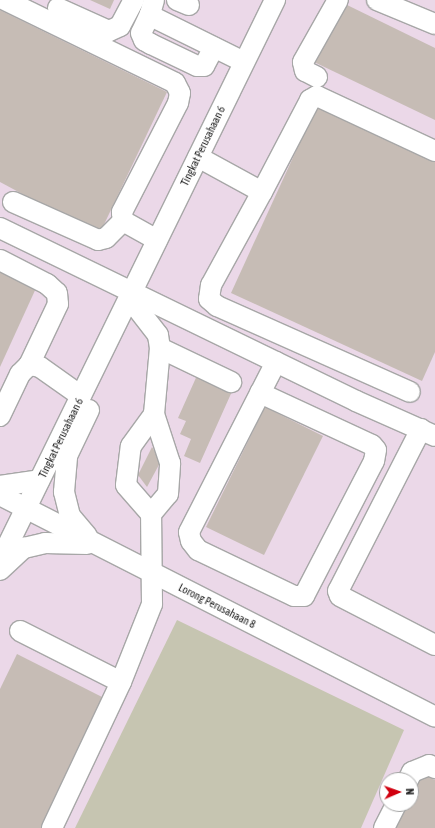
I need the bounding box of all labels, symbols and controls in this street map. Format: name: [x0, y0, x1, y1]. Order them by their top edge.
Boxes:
street label: Tingkat Perusahaan 6: [178, 104, 228, 188]
street label: Tingkat Perusahaan 6: [36, 396, 86, 480]
street label: Lorong Perusahaan 8: [176, 581, 258, 631]
north arrow: [379, 772, 419, 812]
text: N: [404, 788, 416, 795]

